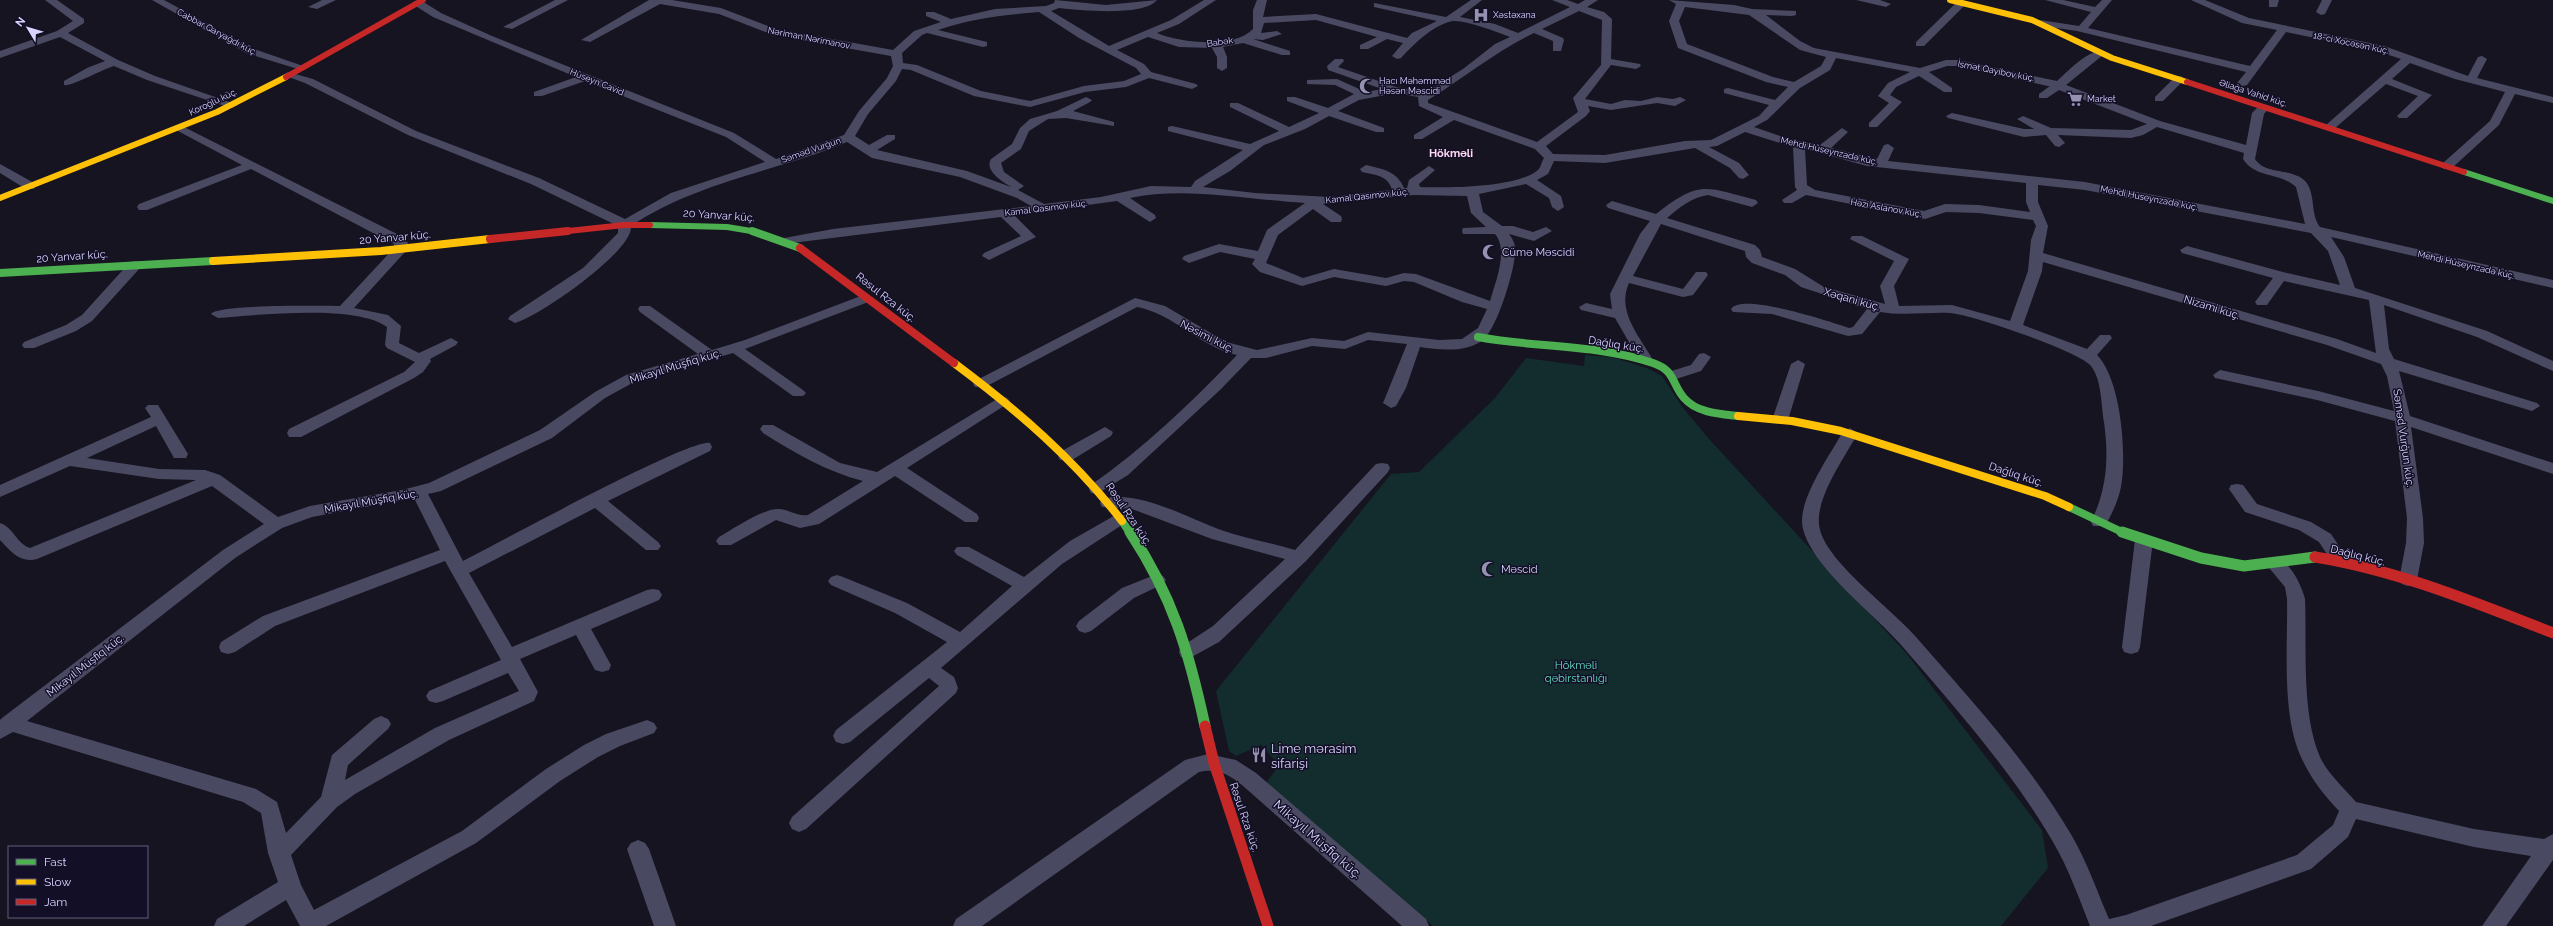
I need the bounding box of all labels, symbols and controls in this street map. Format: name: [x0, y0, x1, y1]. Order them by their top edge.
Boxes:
hospital icon: Xəstəxana: [1472, 6, 1490, 24]
street label: Cabbar Qaryağdı küç.: [175, 7, 259, 57]
north arrow: [8, 8, 48, 48]
place label: Xəstəxana: [1493, 10, 1536, 20]
text: N: [13, 15, 28, 29]
street label: Nəriman Nərimanov: [767, 25, 851, 51]
street label: 18-ci Xocəsən küç.: [2312, 30, 2390, 56]
street label: Babək: [1206, 35, 1234, 49]
street label: İsmət Qayibov küç.: [1957, 58, 2036, 83]
street label: Hüseyn Cavid: [569, 67, 626, 97]
place label: Hacı Məhəmməd Həsən Məscidi: [1379, 76, 1451, 96]
mosque icon: Hacı Məhəmməd Həsən Məscidi: [1358, 77, 1376, 95]
street label: Əliağa Vahid küç.: [2218, 77, 2289, 109]
street label: Koroğlu küç.: [187, 86, 239, 117]
supermarket icon: Market: [2066, 90, 2084, 108]
place label: Market: [2087, 94, 2116, 104]
street label: Səməd Vurğun: [780, 135, 842, 165]
street label: Mehdi Hüseynzadə küç.: [1780, 135, 1879, 167]
district label: Hökməli: [1429, 147, 1473, 160]
street label: Mehdi Hüseynzadə küç.: [2099, 184, 2199, 212]
street label: Kamal Qasımov küç.: [1325, 187, 1409, 205]
street label: Həzi Aslanov küç.: [1850, 197, 1923, 219]
street label: Kamal Qasımov küç.: [1004, 198, 1088, 218]
street label: 20 Yanvar küç.: [683, 207, 755, 224]
street label: 20 Yanvar küç.: [359, 228, 431, 247]
mosque icon: Cümə Məscidi: [1481, 243, 1499, 261]
place label: Cümə Məscidi: [1502, 246, 1574, 259]
street label: 20 Yanvar küç.: [36, 248, 108, 265]
street label: Mehdi Hüseynzadə küç.: [2417, 249, 2516, 281]
street label: Rəsul Rza küç.: [853, 270, 918, 325]
street label: Xəqani küç.: [1822, 285, 1882, 314]
street label: Nizami küç.: [2182, 293, 2242, 322]
street label: Nəsimi küç.: [1178, 317, 1236, 355]
street label: Dağlıq küç.: [1587, 334, 1645, 355]
street label: Mikayıl Müşfiq küç.: [628, 346, 722, 387]
street label: Səməd Vurğun küç.: [2390, 388, 2417, 488]
street label: Dağlıq küç.: [1987, 460, 2045, 489]
street label: Rəsul Rza küç.: [1103, 481, 1154, 548]
street label: Mikayıl Müşfiq küç.: [323, 487, 419, 516]
street label: Dağlıq küç.: [2329, 542, 2387, 569]
mosque icon: Məscid: [1480, 560, 1498, 578]
place label: Məscid: [1501, 563, 1538, 576]
street label: Mikayıl Müşfiq küç.: [44, 631, 127, 700]
park label: Hökməli qəbirstanlığı: [1545, 659, 1607, 685]
place label: Lime mərasim sifarişi: [1271, 741, 1357, 771]
restaurant icon: Lime mərasim sifarişi: [1250, 746, 1268, 764]
street label: Rəsul Rza küç.: [1227, 781, 1263, 854]
street label: Mikayıl Müşfiq küç.: [1271, 797, 1365, 882]
legend: [8, 846, 148, 918]
text: Fast: [44, 855, 67, 869]
text: Slow: [44, 875, 71, 889]
text: Jam: [44, 895, 67, 909]

